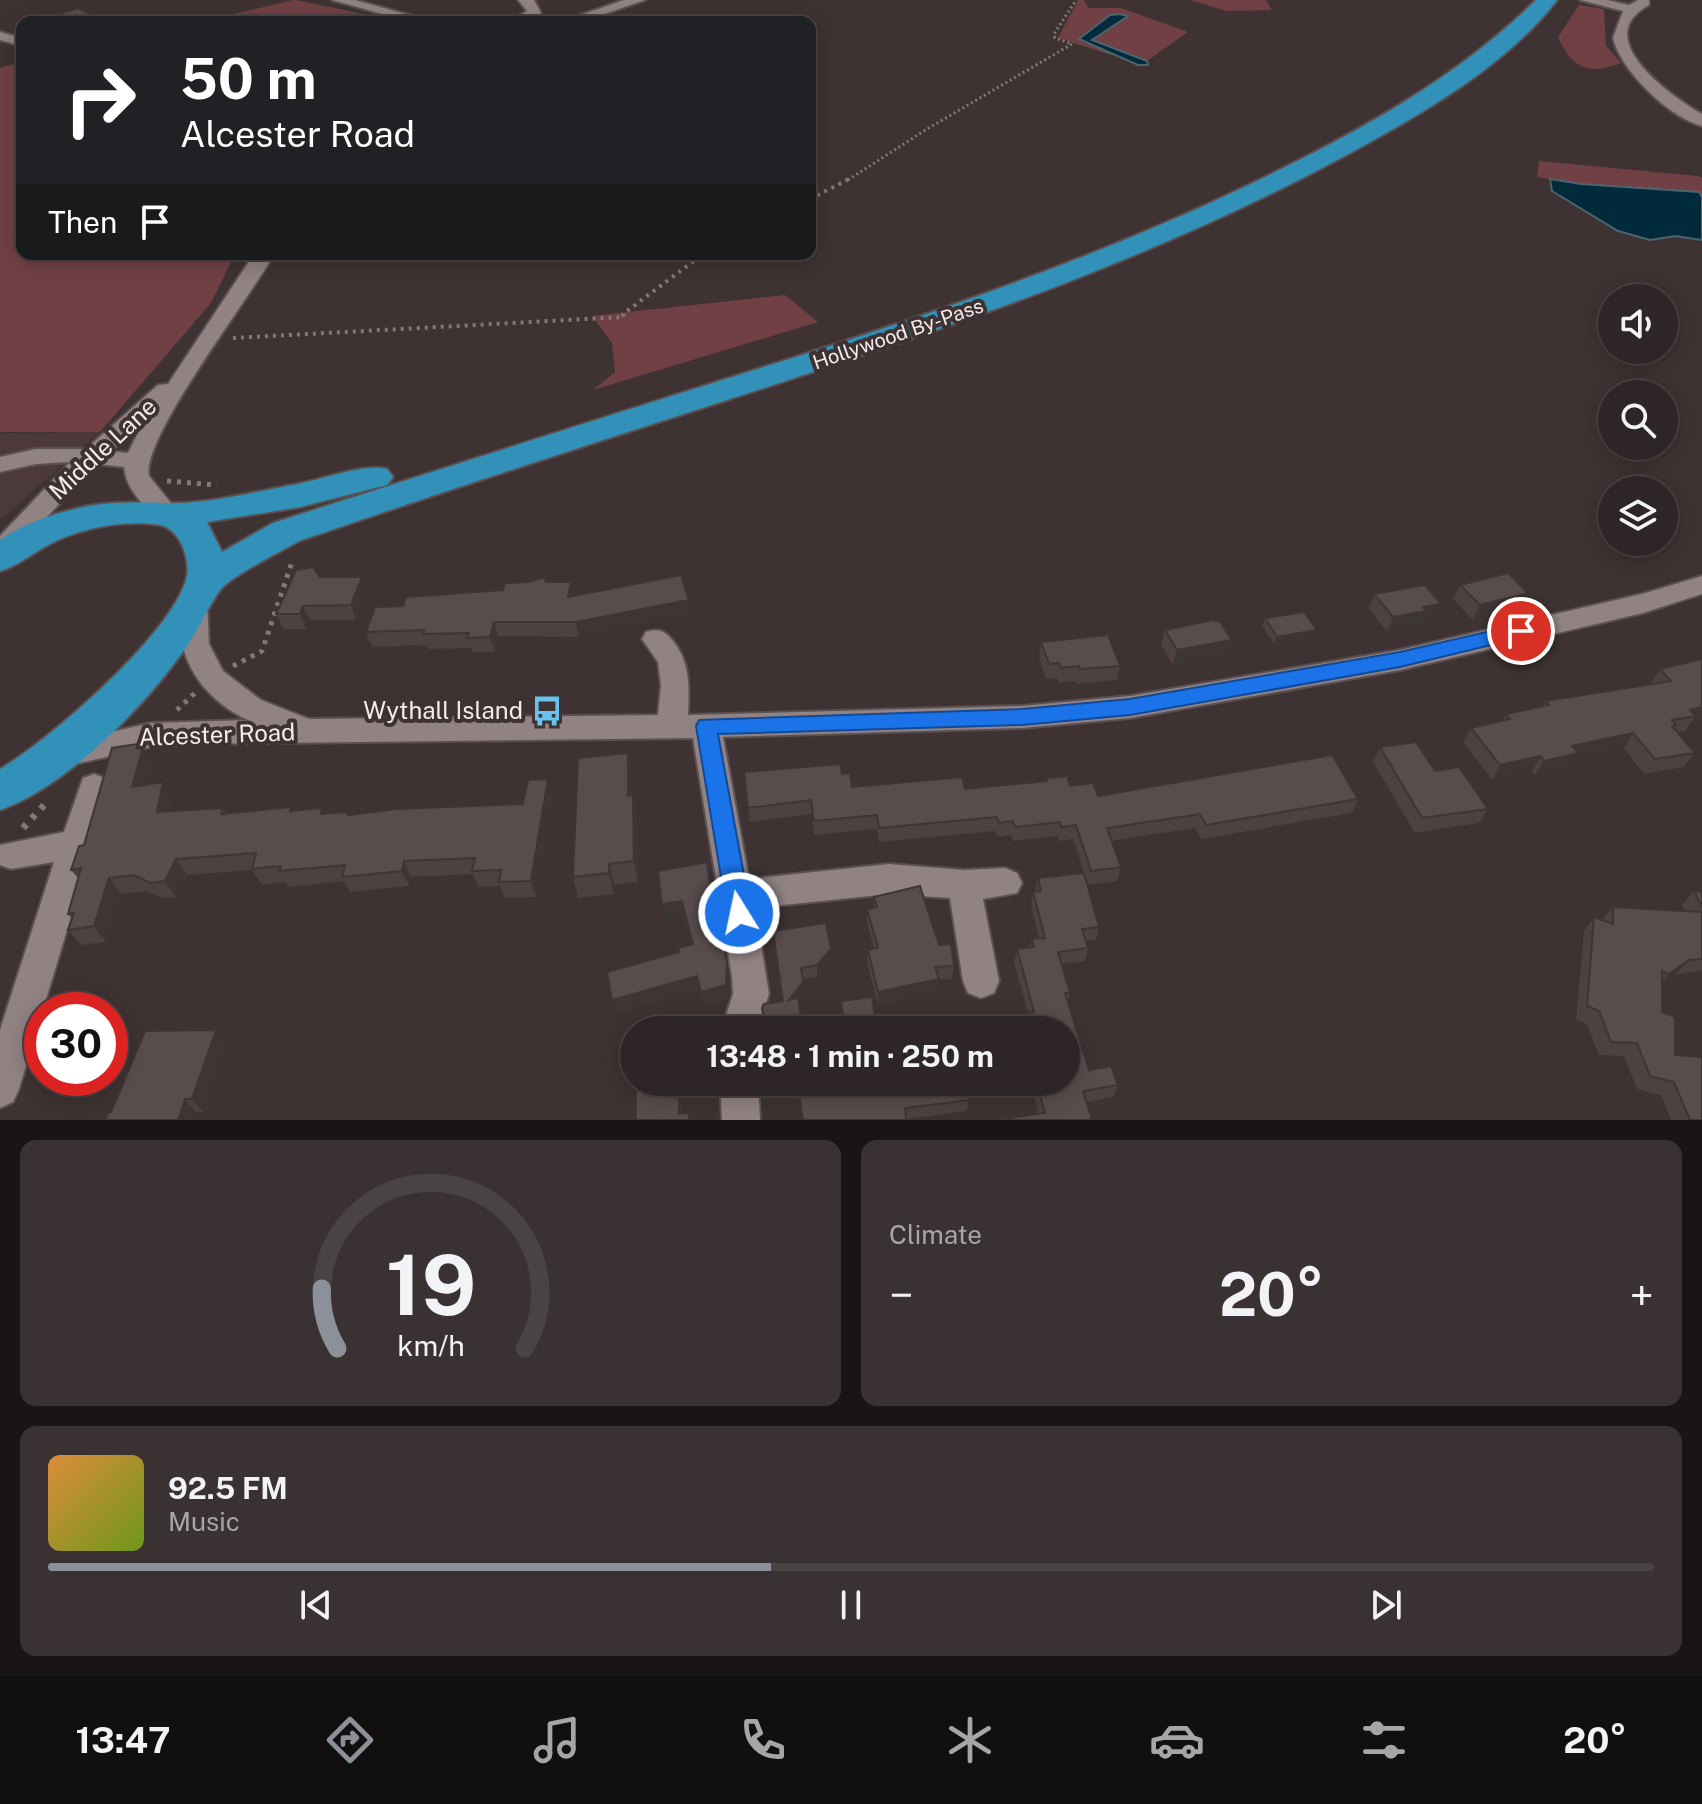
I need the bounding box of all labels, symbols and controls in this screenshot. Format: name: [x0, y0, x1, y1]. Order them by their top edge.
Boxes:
text: 50 m: [180, 46, 317, 112]
icon: right: [48, 48, 152, 152]
text: Alcester Road: [180, 113, 415, 155]
icon: arrive: [133, 200, 177, 244]
text: Then: [48, 204, 117, 240]
map controls: [1598, 284, 1678, 556]
button: sound: [1598, 284, 1678, 364]
street label: Hollywood By-Pass: [810, 294, 986, 374]
button: search: [1598, 380, 1678, 460]
street label: Middle Lane: [43, 392, 162, 505]
button: layers: [1598, 476, 1678, 556]
pin: [1487, 597, 1555, 665]
icon: arrive: [1499, 609, 1543, 653]
bus stop icon: Wythall Island: [530, 694, 564, 728]
place label: Wythall Island: [363, 696, 523, 724]
street label: Alcester Road: [138, 717, 296, 751]
position arrow: [697, 871, 781, 955]
speed limit sign: 30: [24, 992, 128, 1096]
text: 13:48 · 1 min · 250 m: [706, 1038, 994, 1074]
text: Climate: [889, 1219, 982, 1250]
text: 19: [385, 1236, 476, 1334]
text: 20°: [1219, 1259, 1324, 1330]
text: −: [889, 1269, 913, 1321]
text: +: [1630, 1269, 1654, 1321]
text: km/h: [397, 1329, 464, 1362]
text: 92.5 FM: [168, 1470, 288, 1506]
text: Music: [168, 1506, 240, 1537]
icon: previous: [294, 1583, 338, 1627]
icon: pause: [829, 1583, 873, 1627]
icon: next: [1364, 1583, 1408, 1627]
icon: directions: [322, 1712, 378, 1768]
icon: music: [529, 1712, 585, 1768]
icon: phone: [735, 1712, 791, 1768]
icon: climate: [942, 1712, 998, 1768]
icon: car: [1149, 1712, 1205, 1768]
icon: filters: [1356, 1712, 1412, 1768]
text: 13:47: [75, 1719, 171, 1761]
text: 20°: [1563, 1719, 1627, 1761]

